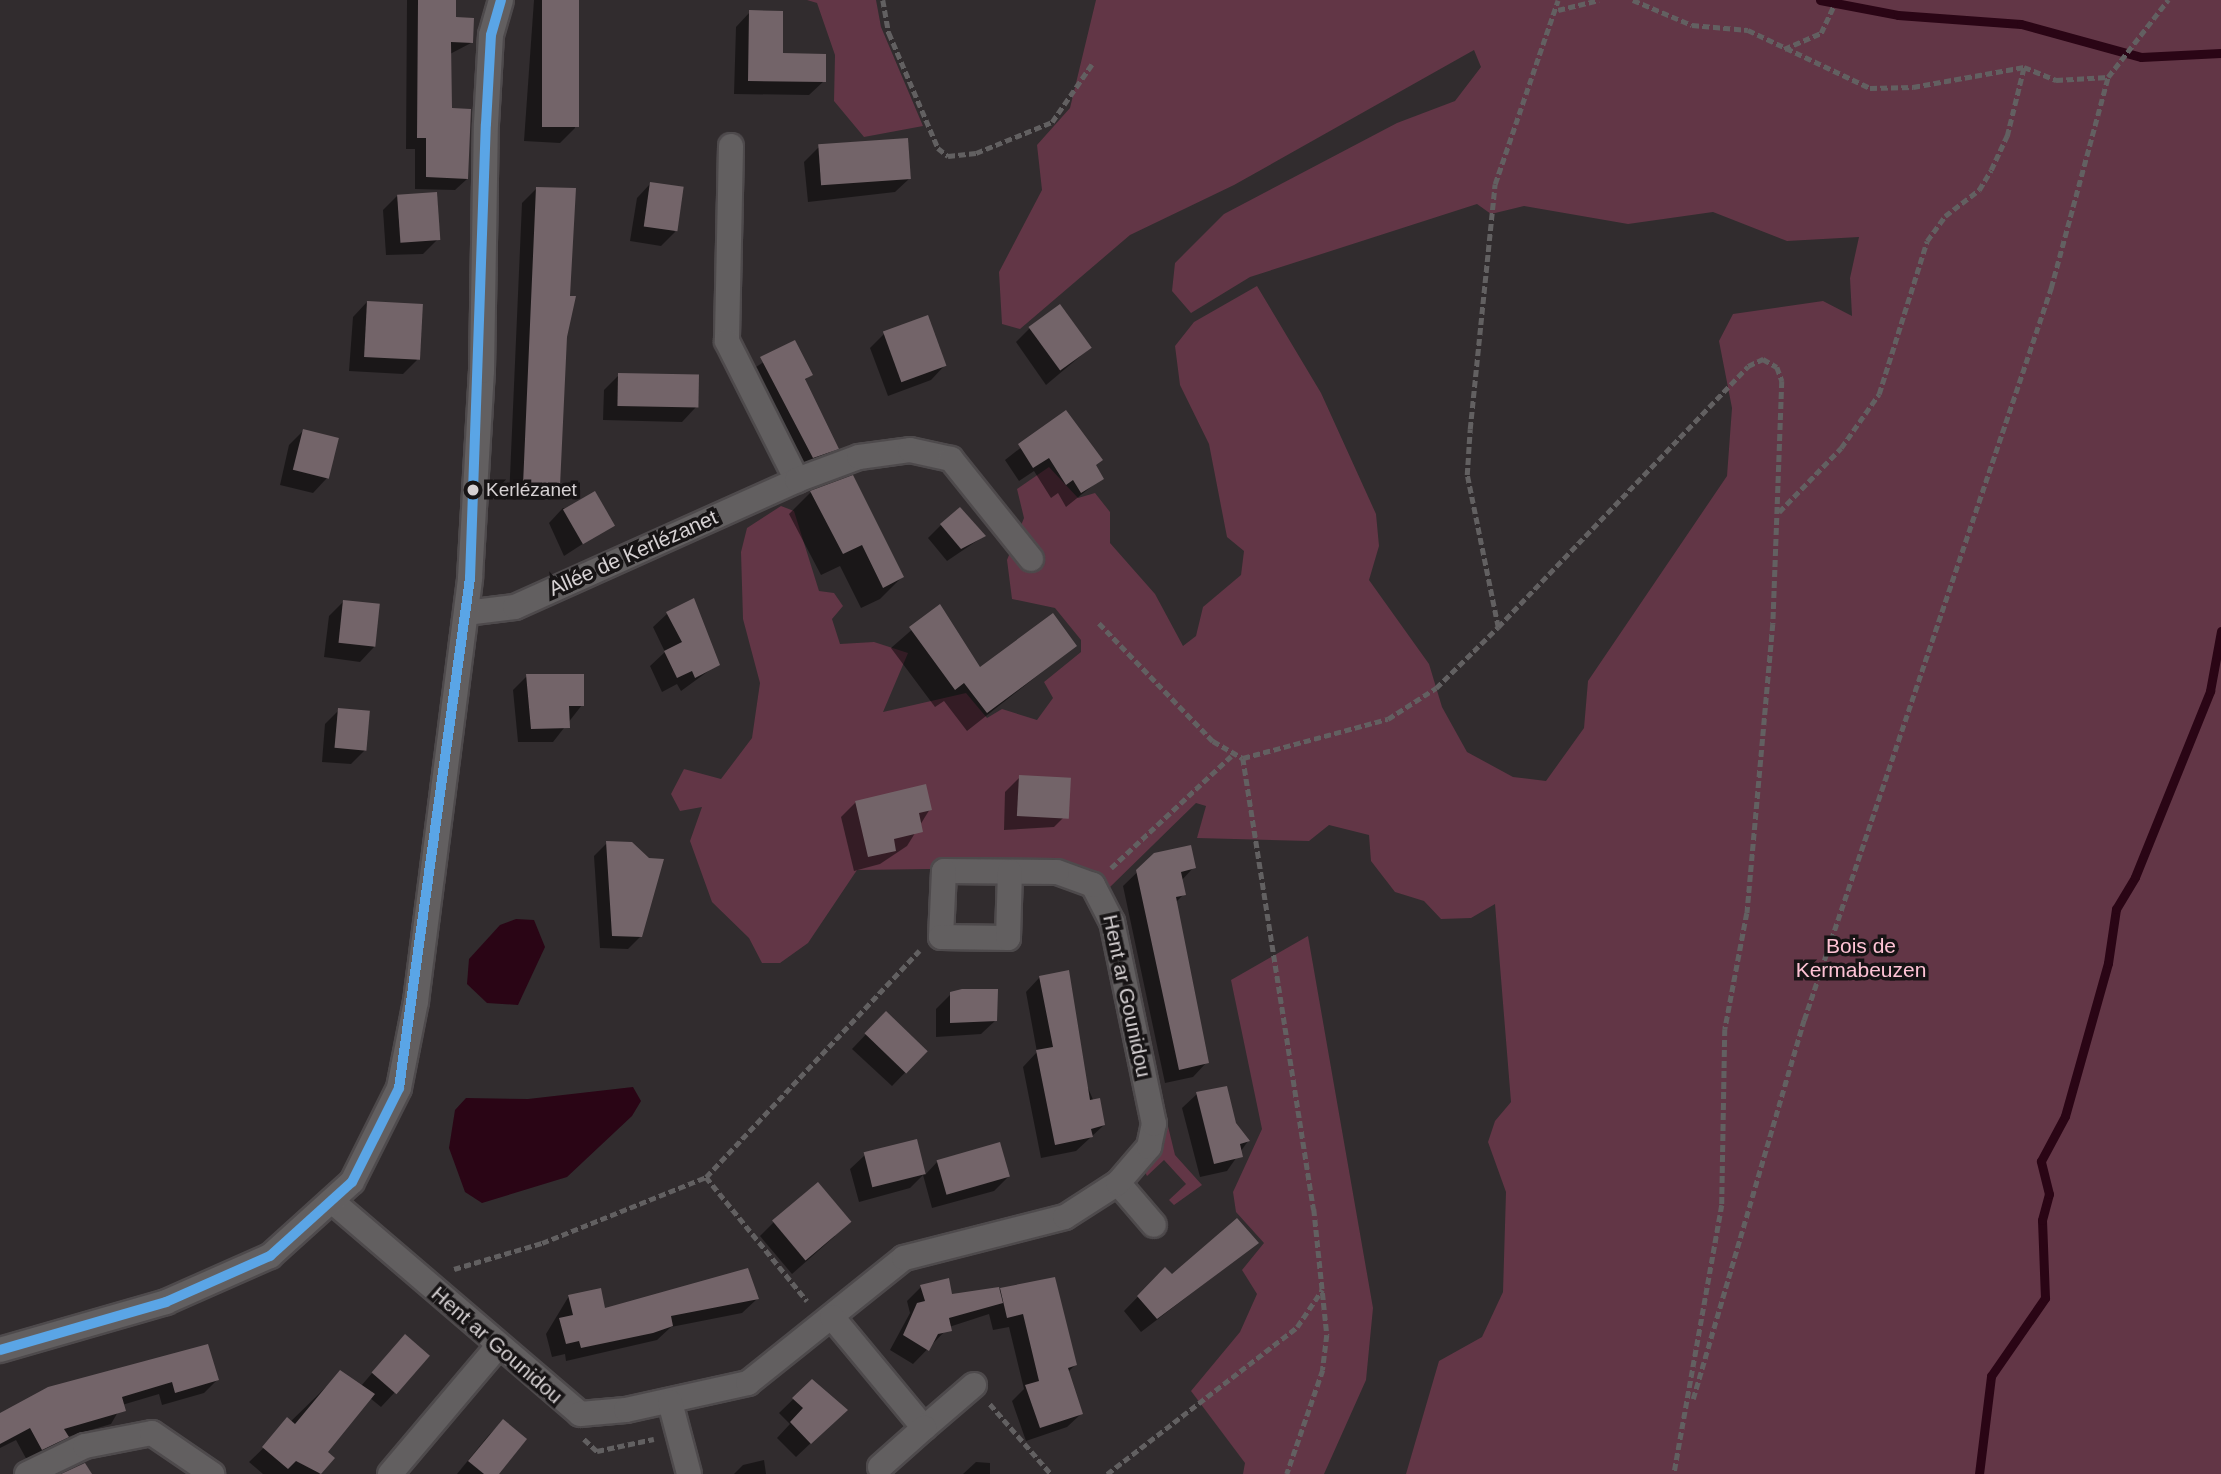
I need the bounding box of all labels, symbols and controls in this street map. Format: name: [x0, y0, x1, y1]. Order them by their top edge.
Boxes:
place label: Kerlézanet: [486, 479, 577, 501]
marker: Kerlézanet: [466, 483, 480, 497]
street label: Allée de Kerlézanet: [545, 504, 721, 602]
street label: Hent ar Gounidou: [1097, 912, 1157, 1080]
park label: Bois de Kermabeuzen: [1796, 933, 1926, 983]
street label: Hent ar Gounidou: [426, 1281, 568, 1409]

